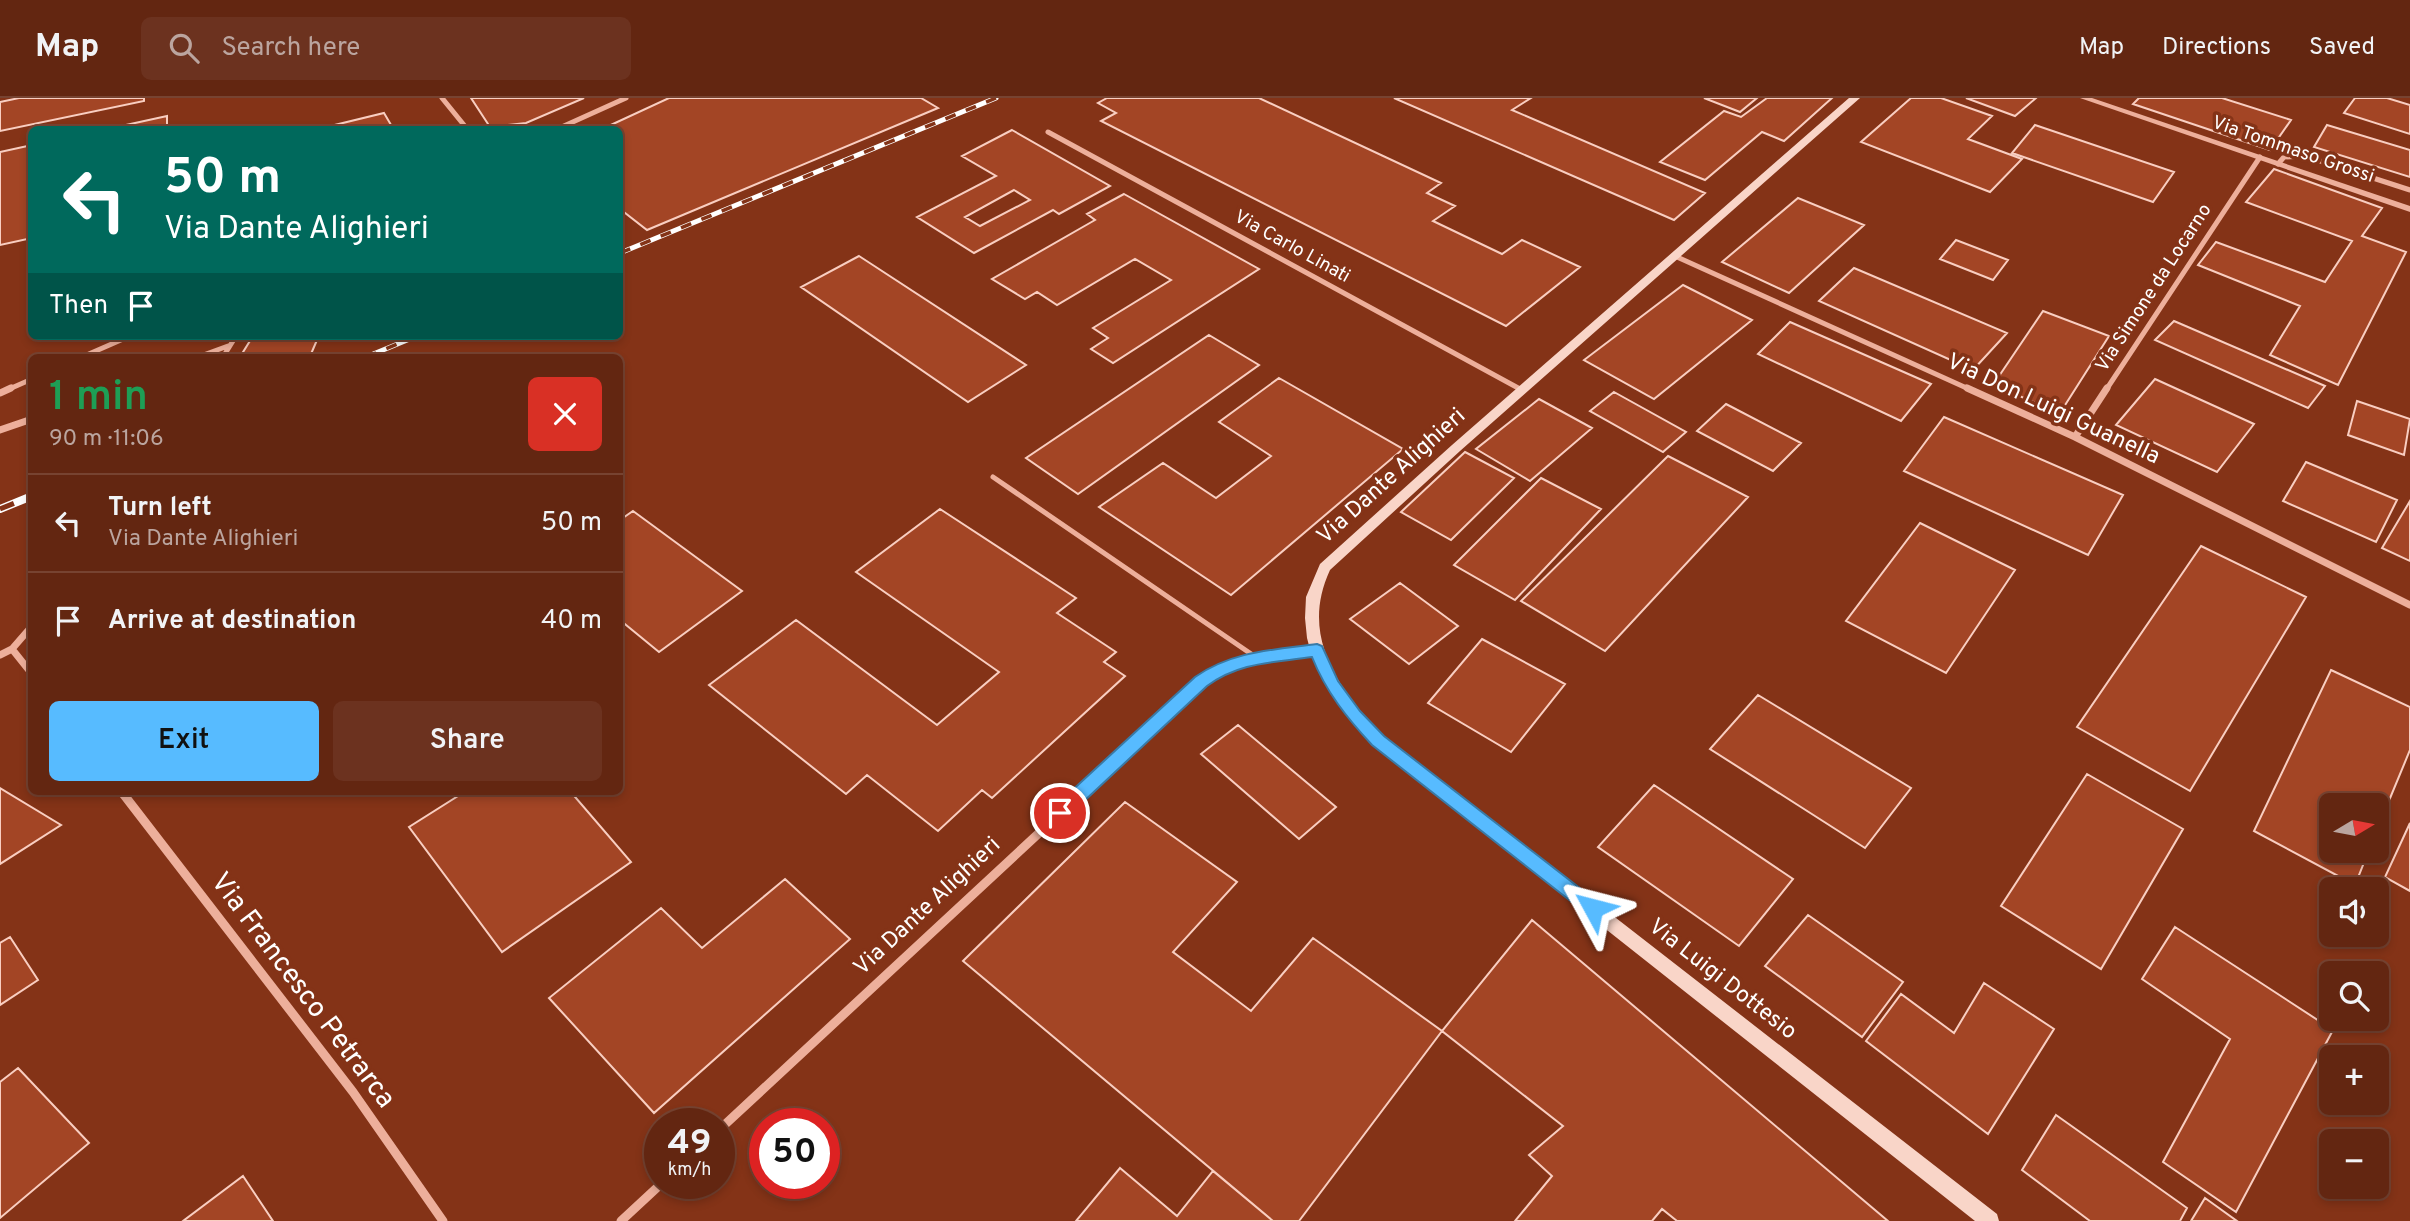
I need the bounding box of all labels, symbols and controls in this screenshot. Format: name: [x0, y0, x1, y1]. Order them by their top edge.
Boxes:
search box: [141, 17, 631, 80]
text: Map: [35, 27, 99, 69]
icon: search: [165, 29, 203, 67]
text: Search here: [221, 32, 360, 65]
text: Map: [2079, 33, 2124, 63]
text: Directions: [2162, 33, 2271, 63]
text: Saved: [2309, 33, 2375, 63]
street label: Via Tommaso Grossi: [2209, 111, 2377, 189]
text: 50 m: [164, 149, 281, 211]
icon: left: [49, 154, 140, 245]
street label: Via Simone da Locarno: [2091, 199, 2217, 377]
street label: Via Carlo Linati: [1230, 205, 1354, 289]
text: Via Dante Alighieri: [164, 210, 429, 250]
icon: arrive: [122, 287, 160, 325]
text: Then: [49, 290, 108, 323]
street label: Via Don Luigi Guanella: [1942, 348, 2164, 472]
text: 1 min: [49, 372, 148, 425]
button: close: [528, 377, 602, 451]
street label: Via Dante Alighieri: [1312, 403, 1472, 551]
text: 90 m · 11:06: [49, 425, 164, 454]
text: Turn left: [108, 492, 212, 525]
icon: left: [49, 504, 87, 542]
text: 50 m: [541, 507, 602, 540]
text: Via Dante Alighieri: [108, 525, 298, 554]
icon: arrive: [49, 602, 87, 640]
text: Arrive at destination: [108, 605, 356, 638]
text: 40 m: [541, 605, 602, 638]
button: Exit: [49, 701, 319, 781]
button: Share: [333, 701, 602, 781]
pin: [1030, 783, 1090, 843]
north arrow: [2319, 793, 2389, 863]
map controls: [2319, 793, 2389, 1199]
icon: arrive: [1041, 794, 1079, 832]
street label: Via Dante Alighieri: [848, 831, 1008, 983]
street label: Via Francesco Petrarca: [201, 866, 403, 1116]
position arrow: [1556, 871, 1630, 945]
button: sound: [2319, 877, 2389, 947]
street label: Via Luigi Dottesio: [1642, 913, 1802, 1047]
button: search: [2319, 961, 2389, 1031]
button: +: [2319, 1045, 2389, 1115]
speed limit sign: 50: [749, 1108, 840, 1199]
text: 49: [667, 1122, 712, 1166]
button: −: [2319, 1129, 2389, 1199]
text: km/h: [668, 1159, 711, 1182]

